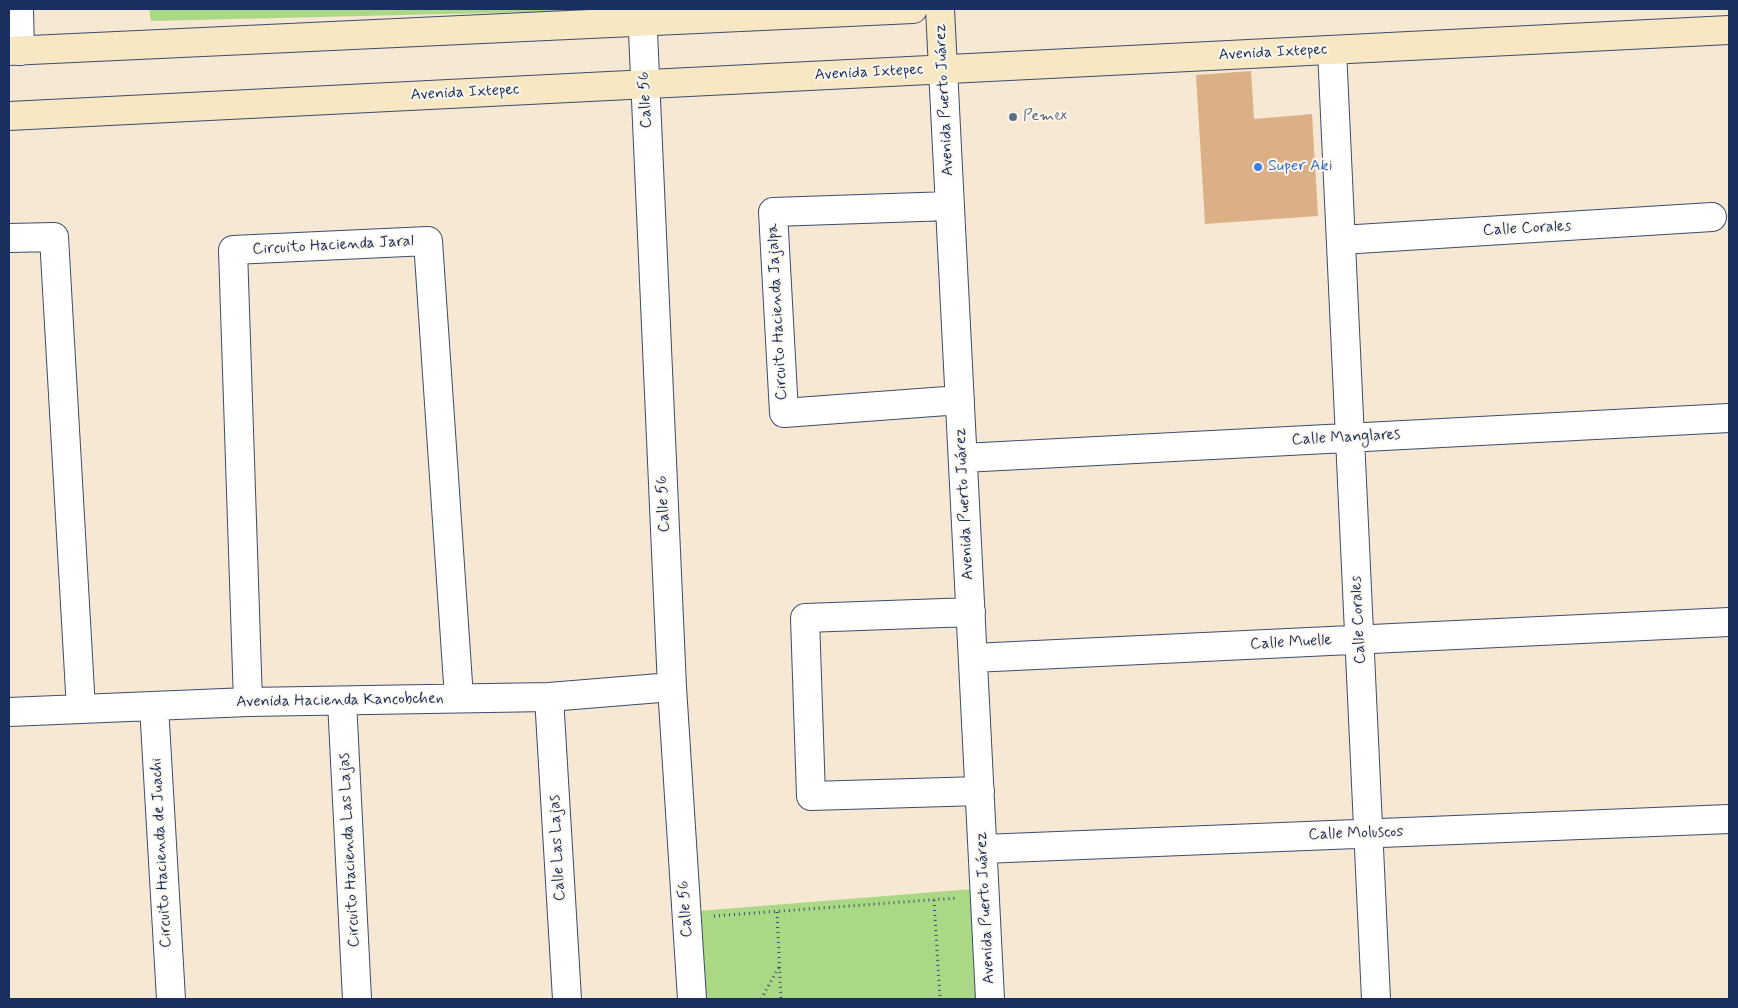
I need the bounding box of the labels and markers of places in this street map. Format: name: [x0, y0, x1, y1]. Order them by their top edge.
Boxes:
place label: Pemex: [1023, 107, 1067, 127]
marker: Pemex: [1007, 111, 1019, 123]
place label: Super Aki: [1268, 157, 1332, 177]
marker: Super Aki: [1252, 161, 1264, 173]

